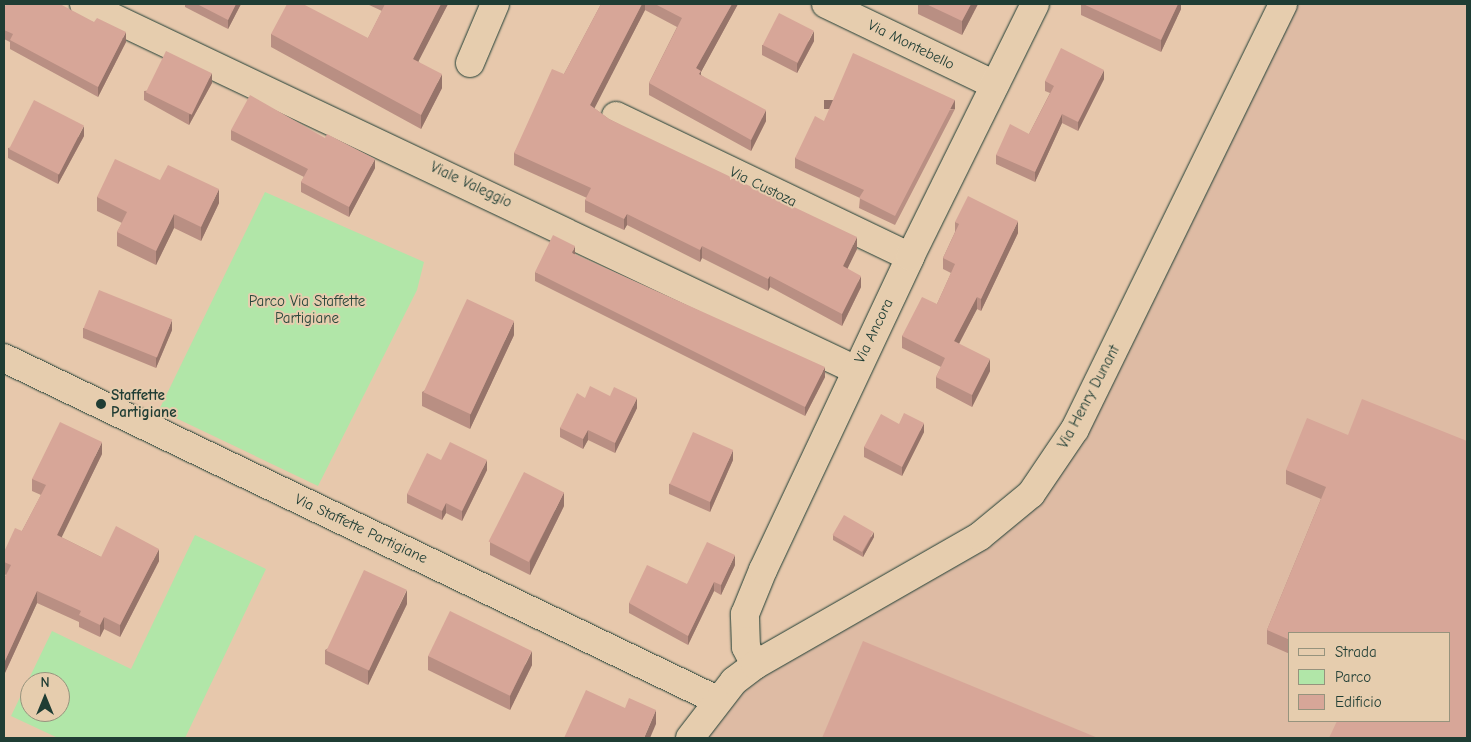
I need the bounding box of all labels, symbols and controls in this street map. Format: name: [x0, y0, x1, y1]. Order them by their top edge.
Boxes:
street label: Via Montebello: [865, 16, 957, 74]
street label: Viale Valeggio: [427, 158, 515, 212]
street label: Via Custoza: [726, 163, 800, 211]
park label: Parco Via Staffette Partigiane: [249, 292, 365, 327]
street label: Via Ancora: [851, 296, 897, 366]
street label: Via Henry Dunant: [1054, 342, 1124, 452]
place label: Staffette Partigiane: [111, 386, 177, 421]
marker: Staffette Partigiane: [95, 398, 107, 410]
street label: Via Staffette Partigiane: [292, 490, 430, 568]
legend: [1288, 632, 1451, 722]
text: Strada: [1335, 643, 1377, 661]
text: Parco: [1335, 668, 1371, 686]
north arrow: [20, 672, 70, 722]
text: N: [40, 674, 50, 691]
text: Edificio: [1335, 693, 1382, 711]

